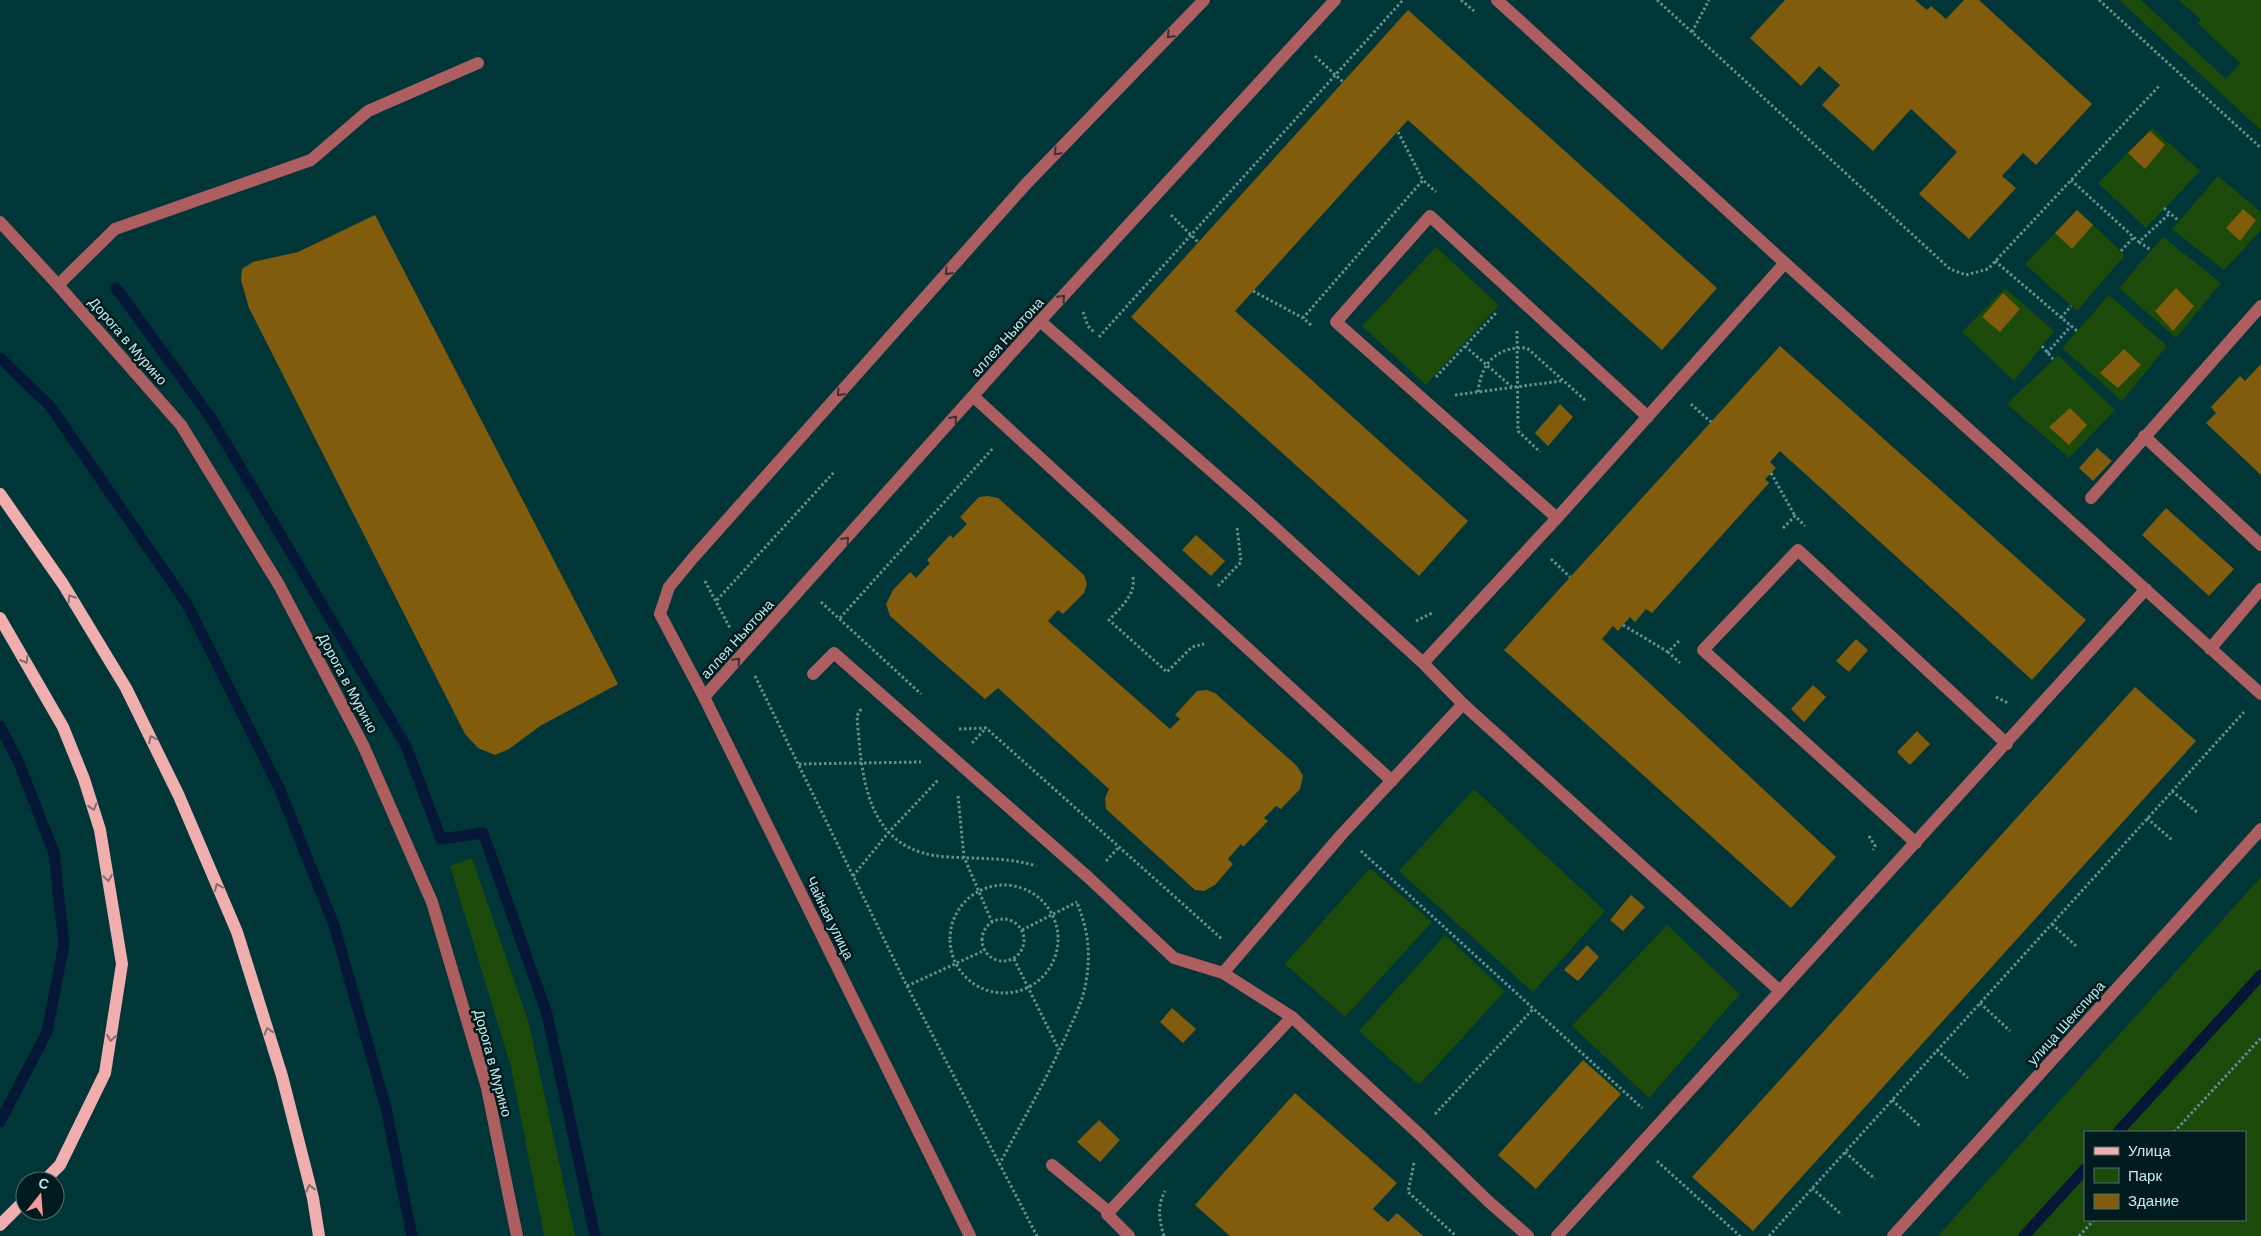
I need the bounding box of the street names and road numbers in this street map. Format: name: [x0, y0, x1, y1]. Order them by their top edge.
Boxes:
street label: Дорога в Мурино: [86, 294, 170, 388]
street label: аллея Ньютона: [967, 294, 1047, 380]
street label: аллея Ньютона: [697, 596, 777, 682]
street label: Дорога в Мурино: [315, 630, 381, 736]
street label: Чайная улица: [803, 874, 857, 962]
street label: улица Шекспира: [2024, 978, 2108, 1068]
street label: Дорога в Мурино: [471, 1008, 515, 1119]

